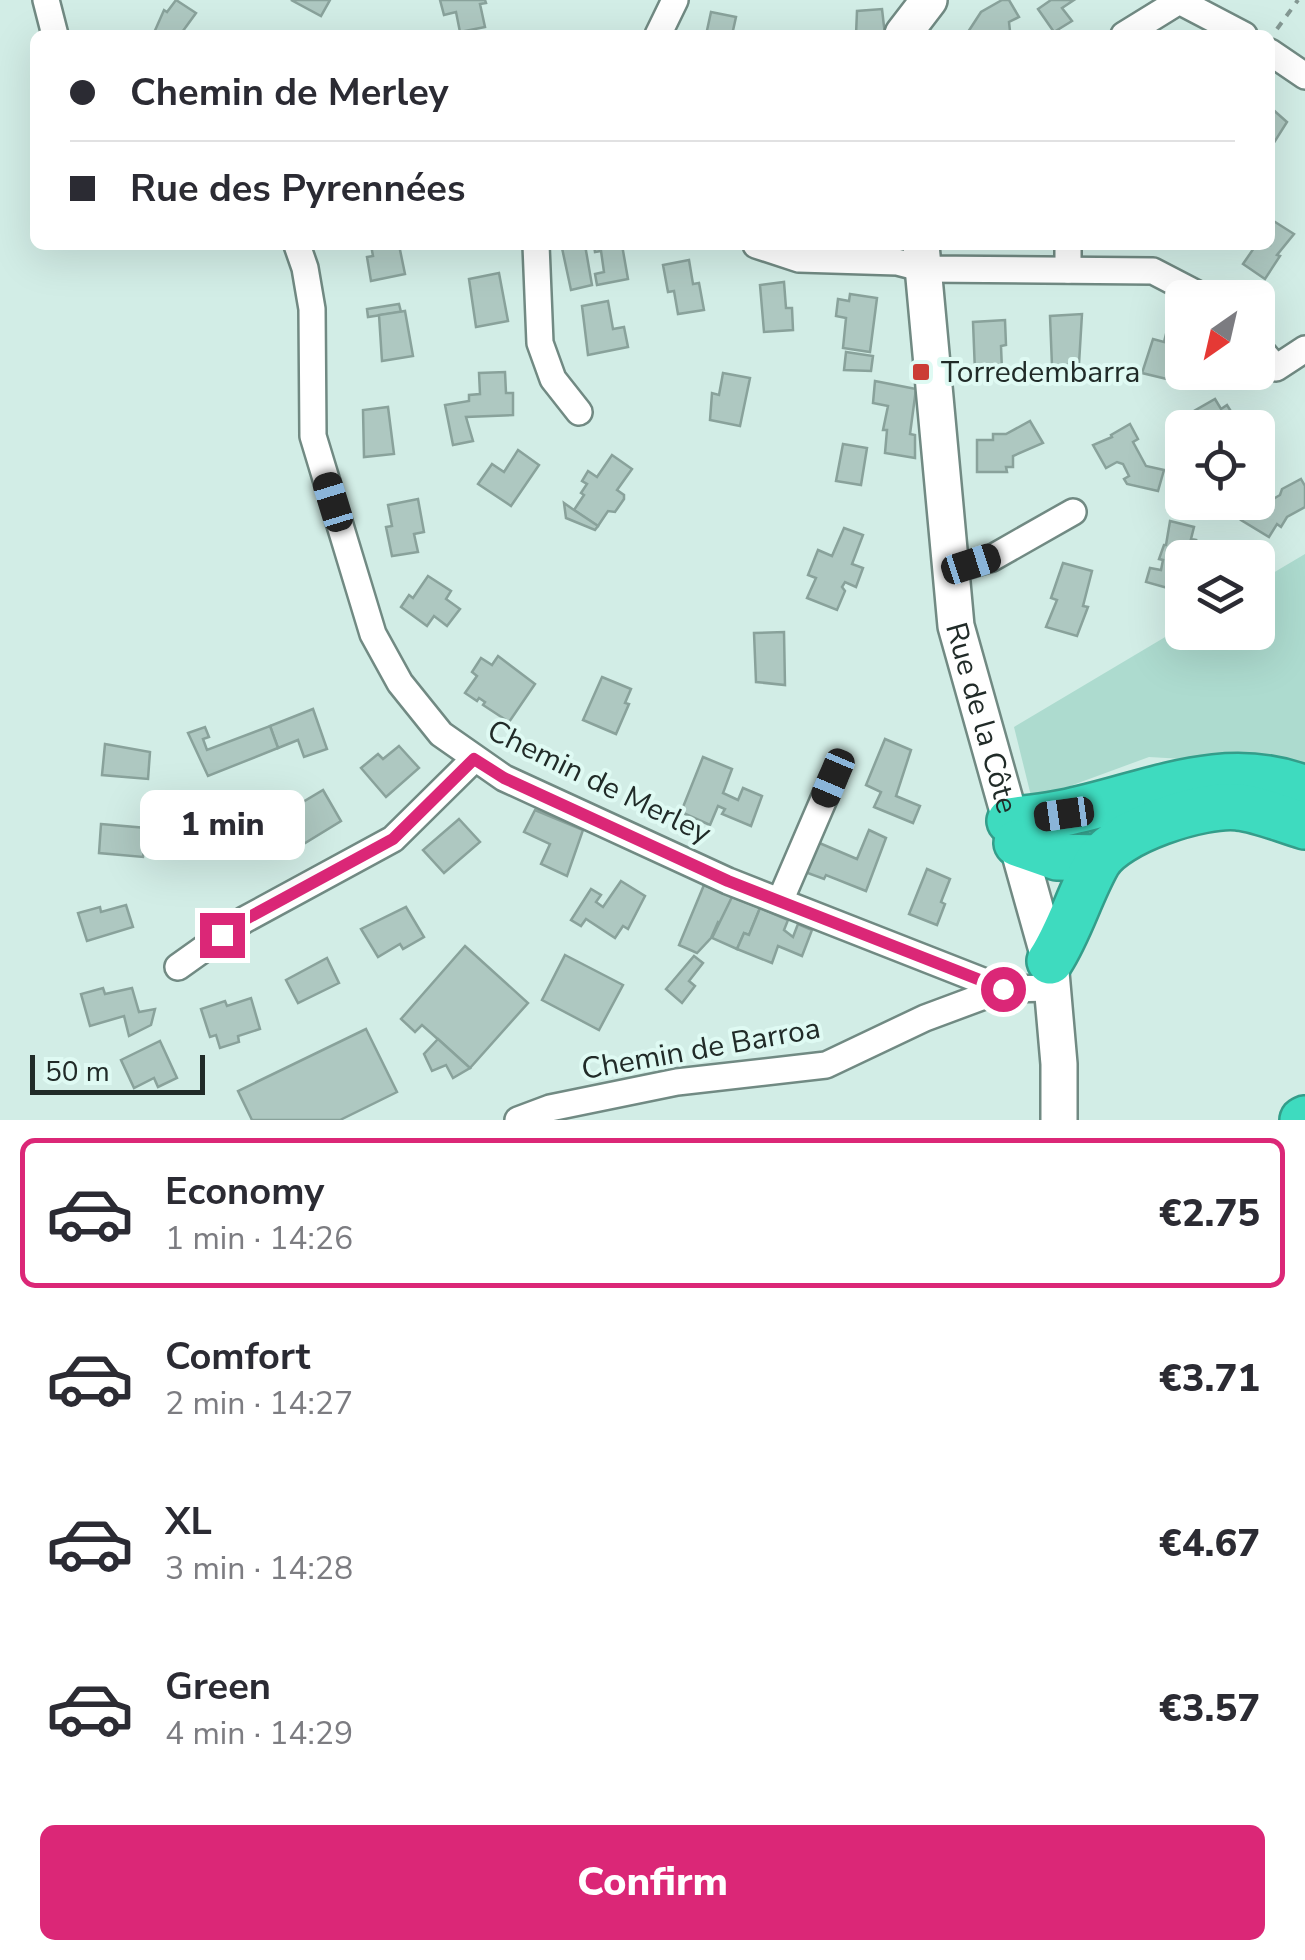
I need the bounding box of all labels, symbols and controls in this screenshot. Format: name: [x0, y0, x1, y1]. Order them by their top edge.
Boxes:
text: Chemin de Merley: [130, 67, 448, 118]
text: Rue des Pyrennées: [130, 163, 465, 214]
north arrow: [1165, 280, 1275, 390]
map controls: [1165, 280, 1275, 650]
place label: Torredembarra: [941, 352, 1140, 393]
marker: Torredembarra: [910, 361, 932, 383]
button: locate: [1165, 410, 1275, 520]
car: [310, 469, 356, 535]
car: [938, 540, 1004, 588]
button: layers: [1165, 540, 1275, 650]
street label: Rue de la Côte: [936, 618, 1028, 818]
street label: Chemin de Merley: [480, 710, 718, 854]
car: [807, 745, 859, 811]
callout: 1 min: [140, 790, 304, 860]
car: [1032, 795, 1096, 833]
text: 1 min: [180, 803, 265, 846]
route end: [200, 913, 245, 958]
route start: [981, 967, 1026, 1012]
street label: Chemin de Barroa: [578, 1008, 824, 1090]
scale bar: [30, 1050, 205, 1094]
text: 50 m: [45, 1053, 110, 1091]
text: Economy: [165, 1166, 324, 1217]
icon: car: [45, 1168, 135, 1258]
text: €2.75: [1159, 1188, 1260, 1239]
text: 1 min · 14:26: [165, 1217, 353, 1260]
text: Comfort: [165, 1331, 310, 1382]
icon: car: [45, 1333, 135, 1423]
text: €3.71: [1159, 1353, 1260, 1404]
text: 2 min · 14:27: [165, 1382, 353, 1425]
text: XL: [165, 1496, 212, 1547]
icon: car: [45, 1498, 135, 1588]
text: €4.67: [1159, 1518, 1260, 1569]
text: 3 min · 14:28: [165, 1547, 353, 1590]
text: Green: [165, 1661, 271, 1712]
icon: car: [45, 1663, 135, 1753]
text: €3.57: [1159, 1683, 1260, 1734]
text: 4 min · 14:29: [165, 1712, 353, 1755]
button: Confirm: [40, 1825, 1265, 1940]

